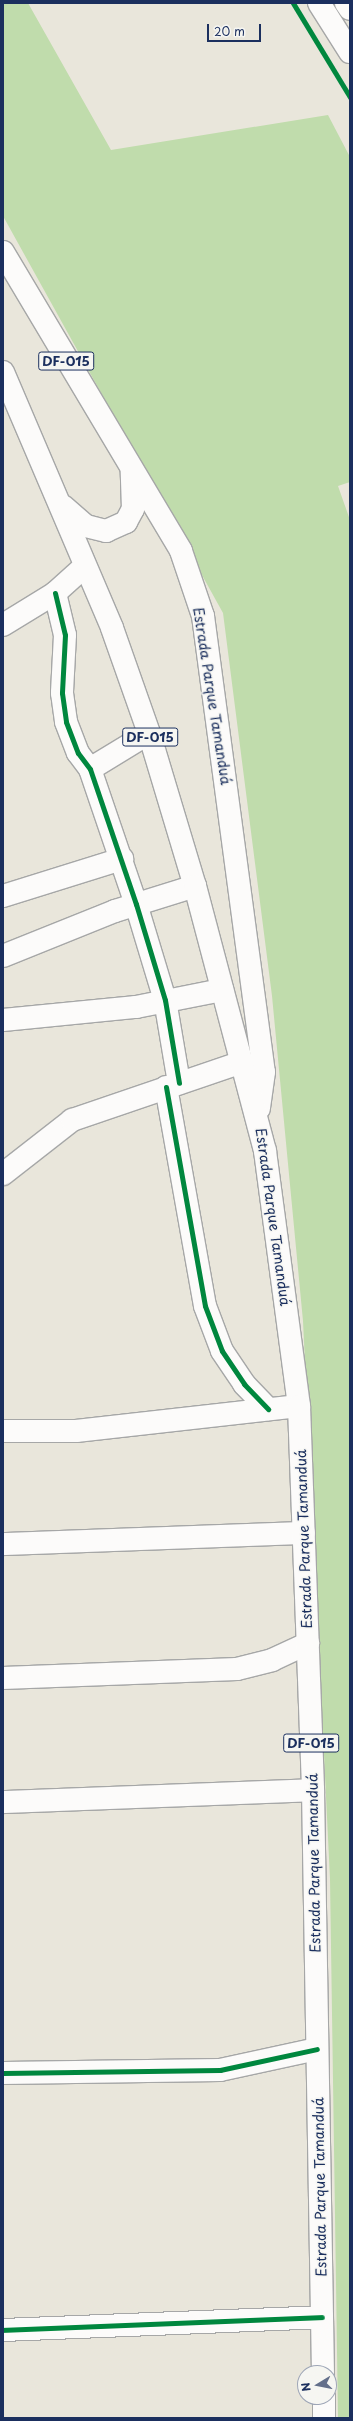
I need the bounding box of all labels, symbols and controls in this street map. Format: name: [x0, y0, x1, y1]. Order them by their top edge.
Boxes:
scale bar: [209, 16, 263, 42]
text: 20 m: [214, 22, 245, 40]
road number: DF-015: [38, 350, 94, 372]
street label: Estrada Parque Tamanduá: [190, 606, 234, 786]
road number: DF-015: [122, 726, 178, 748]
street label: Estrada Parque Tamanduá: [252, 1127, 294, 1307]
street label: Estrada Parque Tamanduá: [292, 1449, 316, 1629]
road number: DF-015: [283, 1732, 339, 1754]
street label: Estrada Parque Tamanduá: [304, 1773, 324, 1953]
street label: Estrada Parque Tamanduá: [310, 2097, 330, 2277]
north arrow: [297, 2365, 337, 2405]
text: N: [297, 2381, 315, 2393]

